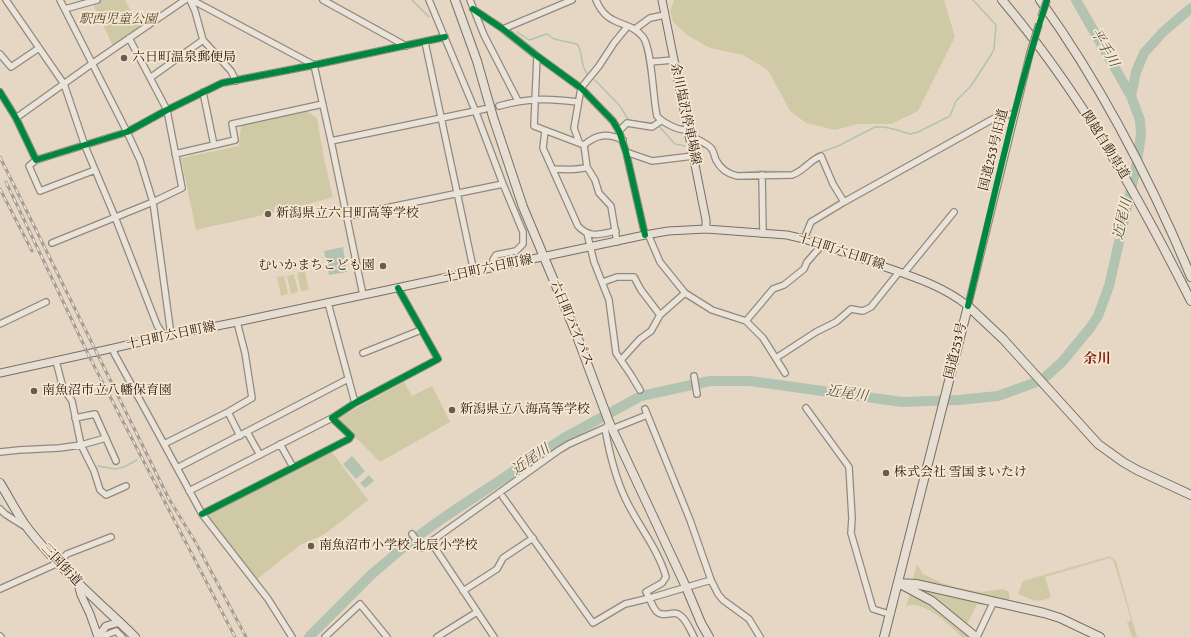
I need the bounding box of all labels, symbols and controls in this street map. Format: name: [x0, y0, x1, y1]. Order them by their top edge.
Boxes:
park label: 駅西児童公園: [79, 12, 157, 28]
water label: 平手川: [1086, 26, 1122, 70]
place label: 六日町温泉郵便局: [132, 50, 236, 66]
marker: 六日町温泉郵便局: [119, 53, 129, 63]
street label: 余川塩沢停車場線: [667, 62, 703, 166]
street label: 国道253号旧道: [976, 107, 1012, 193]
street label: 関越自動車道: [1078, 108, 1132, 182]
water label: 近尾川: [1110, 197, 1136, 241]
place label: 新潟県立六日町高等学校: [276, 206, 419, 222]
marker: 新潟県立六日町高等学校: [263, 209, 273, 219]
street label: 十日町六日町線: [795, 231, 887, 273]
street label: 十日町六日町線: [442, 252, 534, 286]
place label: むいかまちこども園: [258, 258, 375, 274]
marker: むいかまちこども園: [378, 261, 388, 271]
street label: 六日町バイパス: [546, 278, 596, 368]
street label: 十日町六日町線: [125, 319, 217, 353]
street label: 国道253号: [941, 321, 971, 381]
district label: 余川: [1083, 351, 1111, 367]
place label: 南魚沼市立八幡保育園: [42, 383, 172, 399]
water label: 近尾川: [825, 383, 869, 405]
marker: 南魚沼市立八幡保育園: [29, 386, 39, 396]
place label: 新潟県立八海高等学校: [460, 402, 590, 418]
marker: 新潟県立八海高等学校: [447, 405, 457, 415]
water label: 近尾川: [509, 441, 553, 479]
place label: 株式会社 雪国まいたけ: [894, 465, 1027, 481]
marker: 株式会社 雪国まいたけ: [881, 468, 891, 478]
place label: 南魚沼市小学校 北辰小学校: [319, 538, 478, 554]
street label: 三国街道: [38, 541, 84, 589]
marker: 南魚沼市小学校 北辰小学校: [306, 541, 316, 551]

